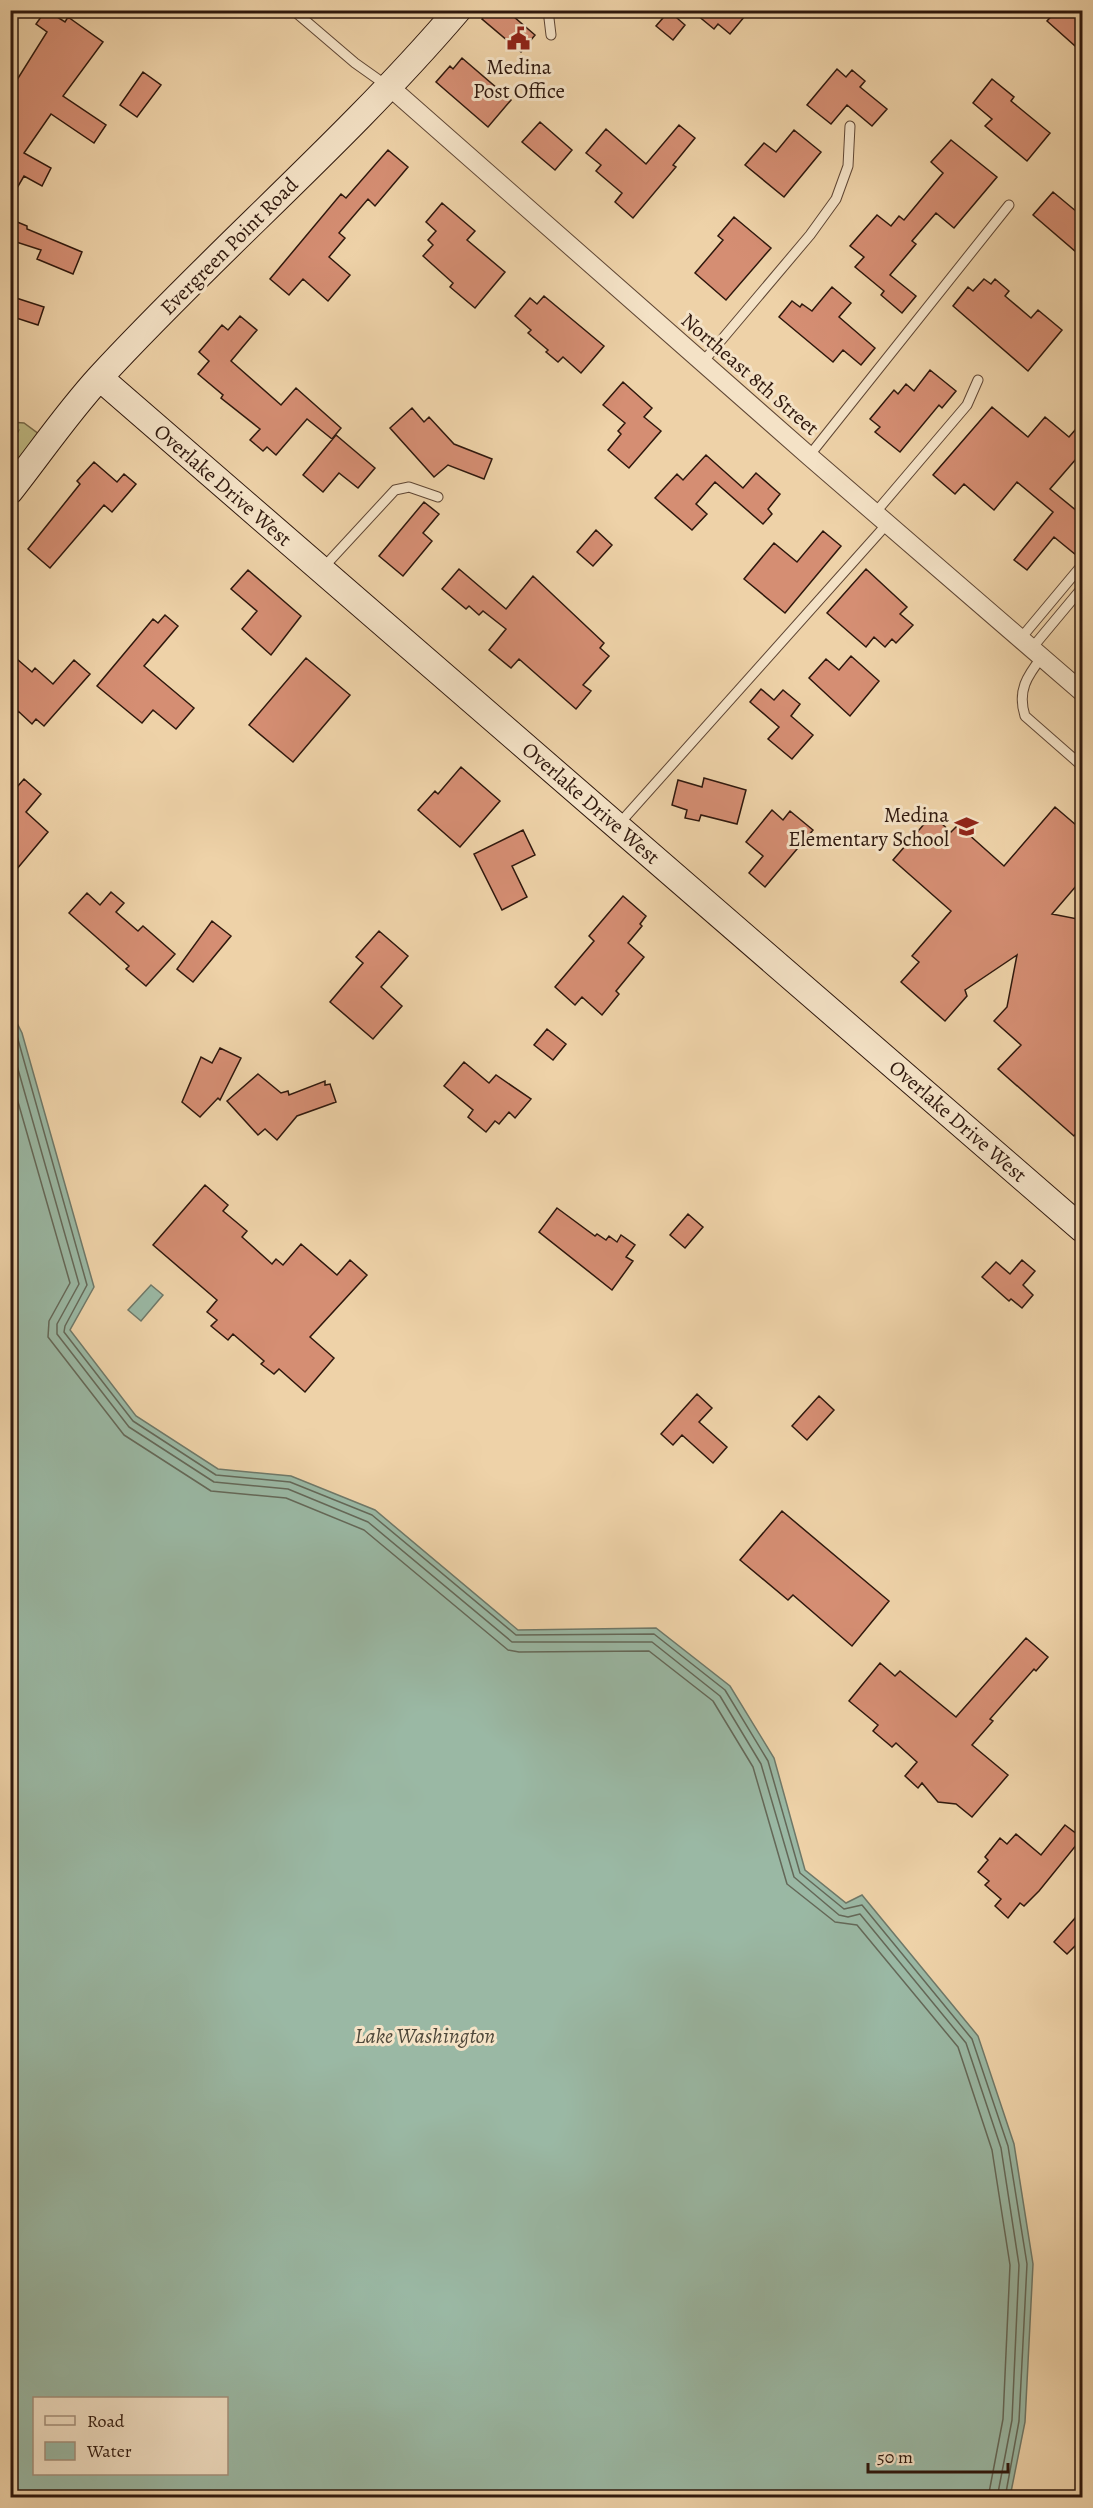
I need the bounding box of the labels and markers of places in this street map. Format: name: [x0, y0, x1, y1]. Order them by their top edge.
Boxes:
public building icon: Medina Post Office: [506, 26, 532, 52]
place label: Medina Post Office: [473, 53, 565, 105]
place label: Medina Elementary School: [788, 801, 949, 853]
school or university icon: Medina Elementary School: [954, 814, 980, 840]

